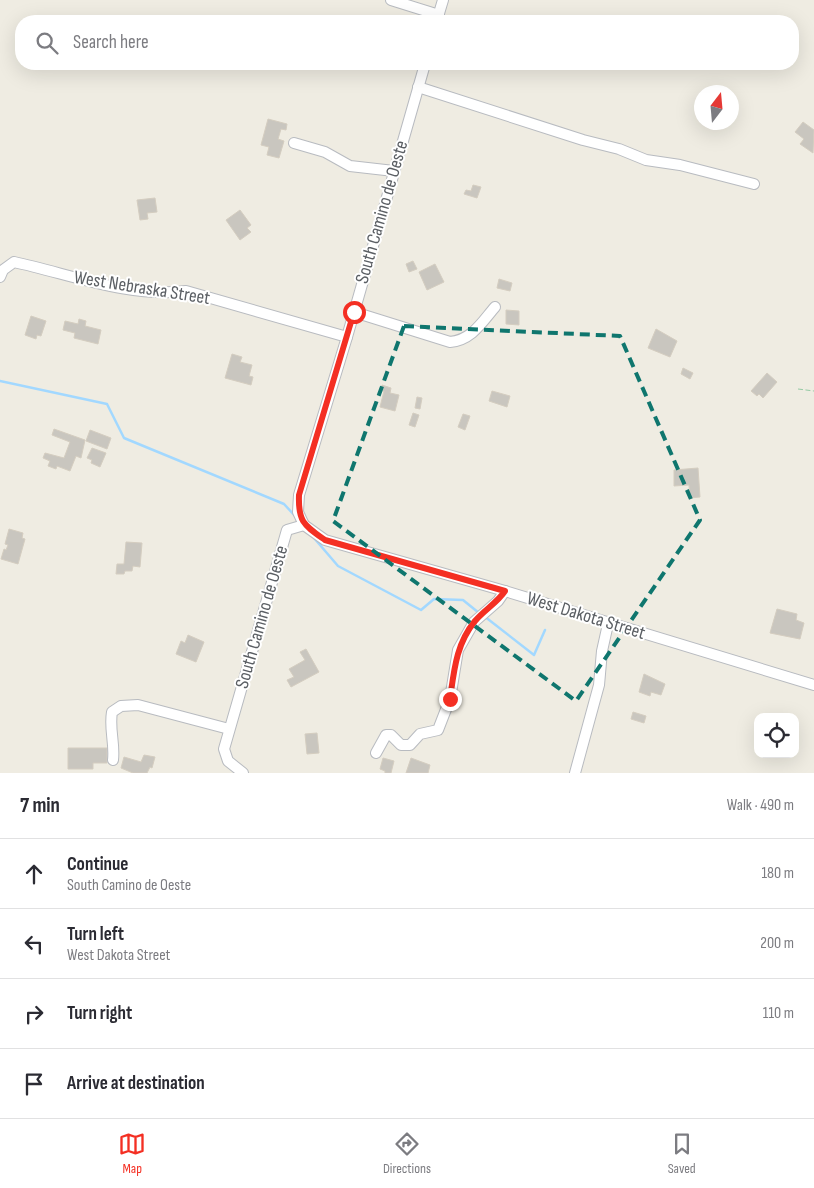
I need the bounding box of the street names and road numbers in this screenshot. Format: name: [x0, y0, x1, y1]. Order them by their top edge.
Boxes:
street label: South Camino de Oeste: [351, 138, 413, 286]
street label: West Nebraska Street: [72, 266, 212, 310]
street label: South Camino de Oeste: [231, 543, 293, 691]
street label: West Dakota Street: [524, 587, 648, 645]

